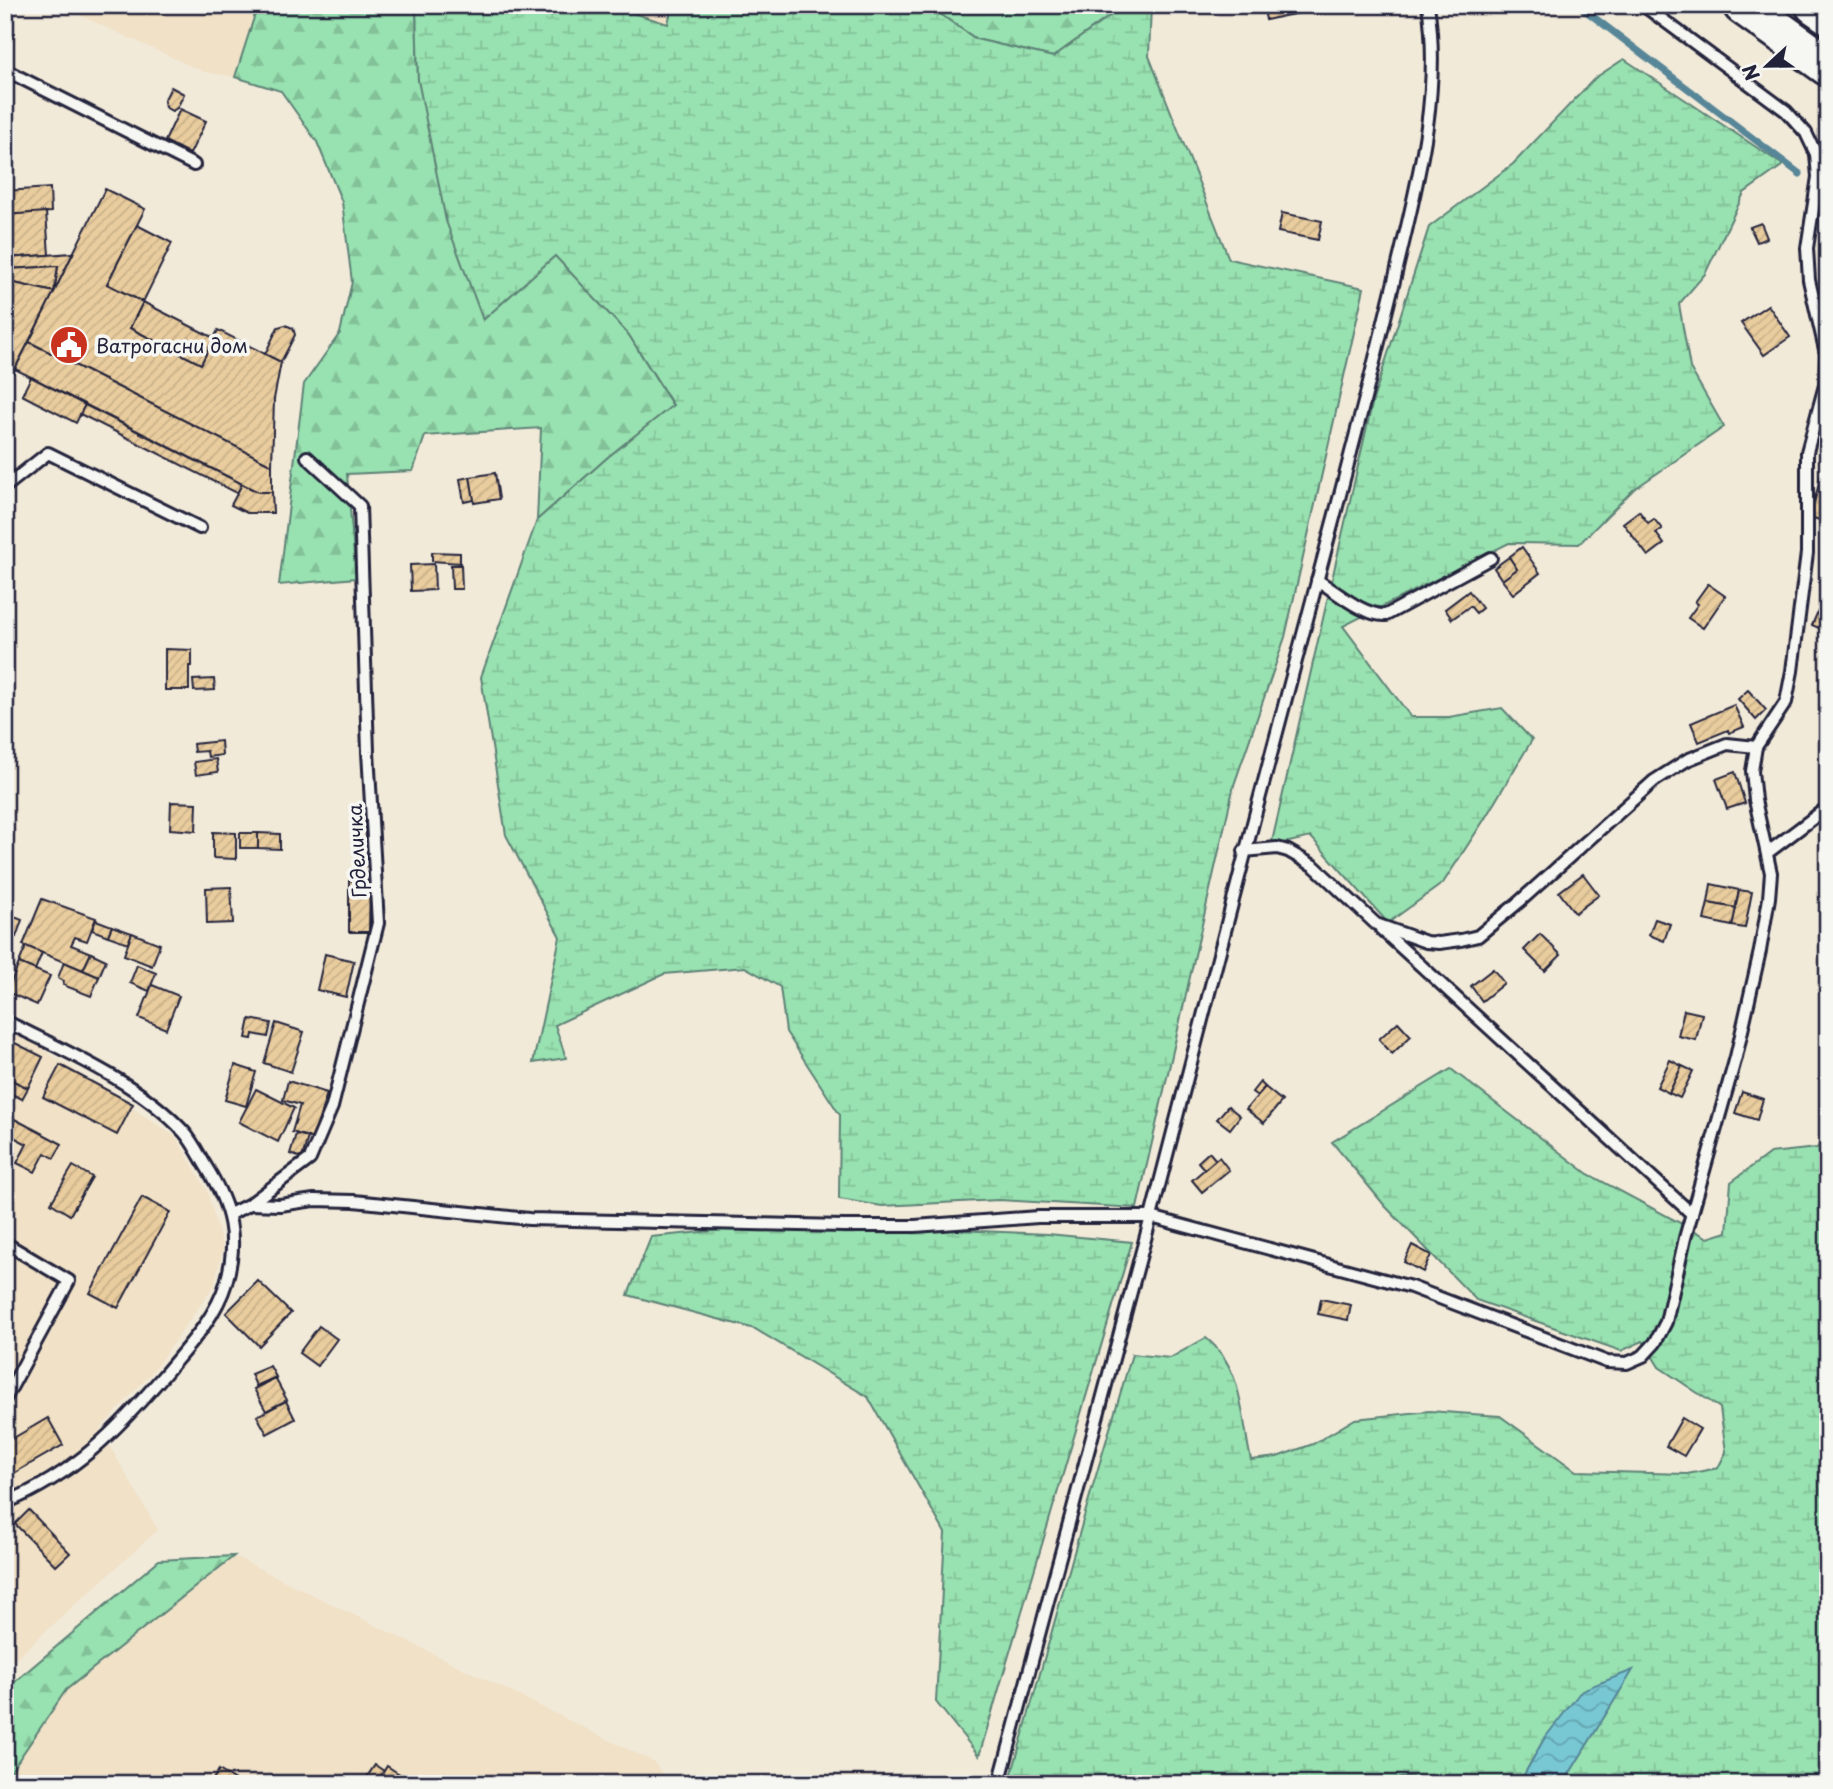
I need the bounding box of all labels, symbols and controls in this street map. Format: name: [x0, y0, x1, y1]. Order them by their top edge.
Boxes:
north arrow: [1731, 32, 1801, 102]
text: N: [1735, 61, 1766, 85]
public building icon: Ватрогасни дом: [48, 324, 90, 366]
place label: Ватрогасни дом: [96, 331, 248, 359]
street label: Грделичка: [340, 803, 372, 899]

